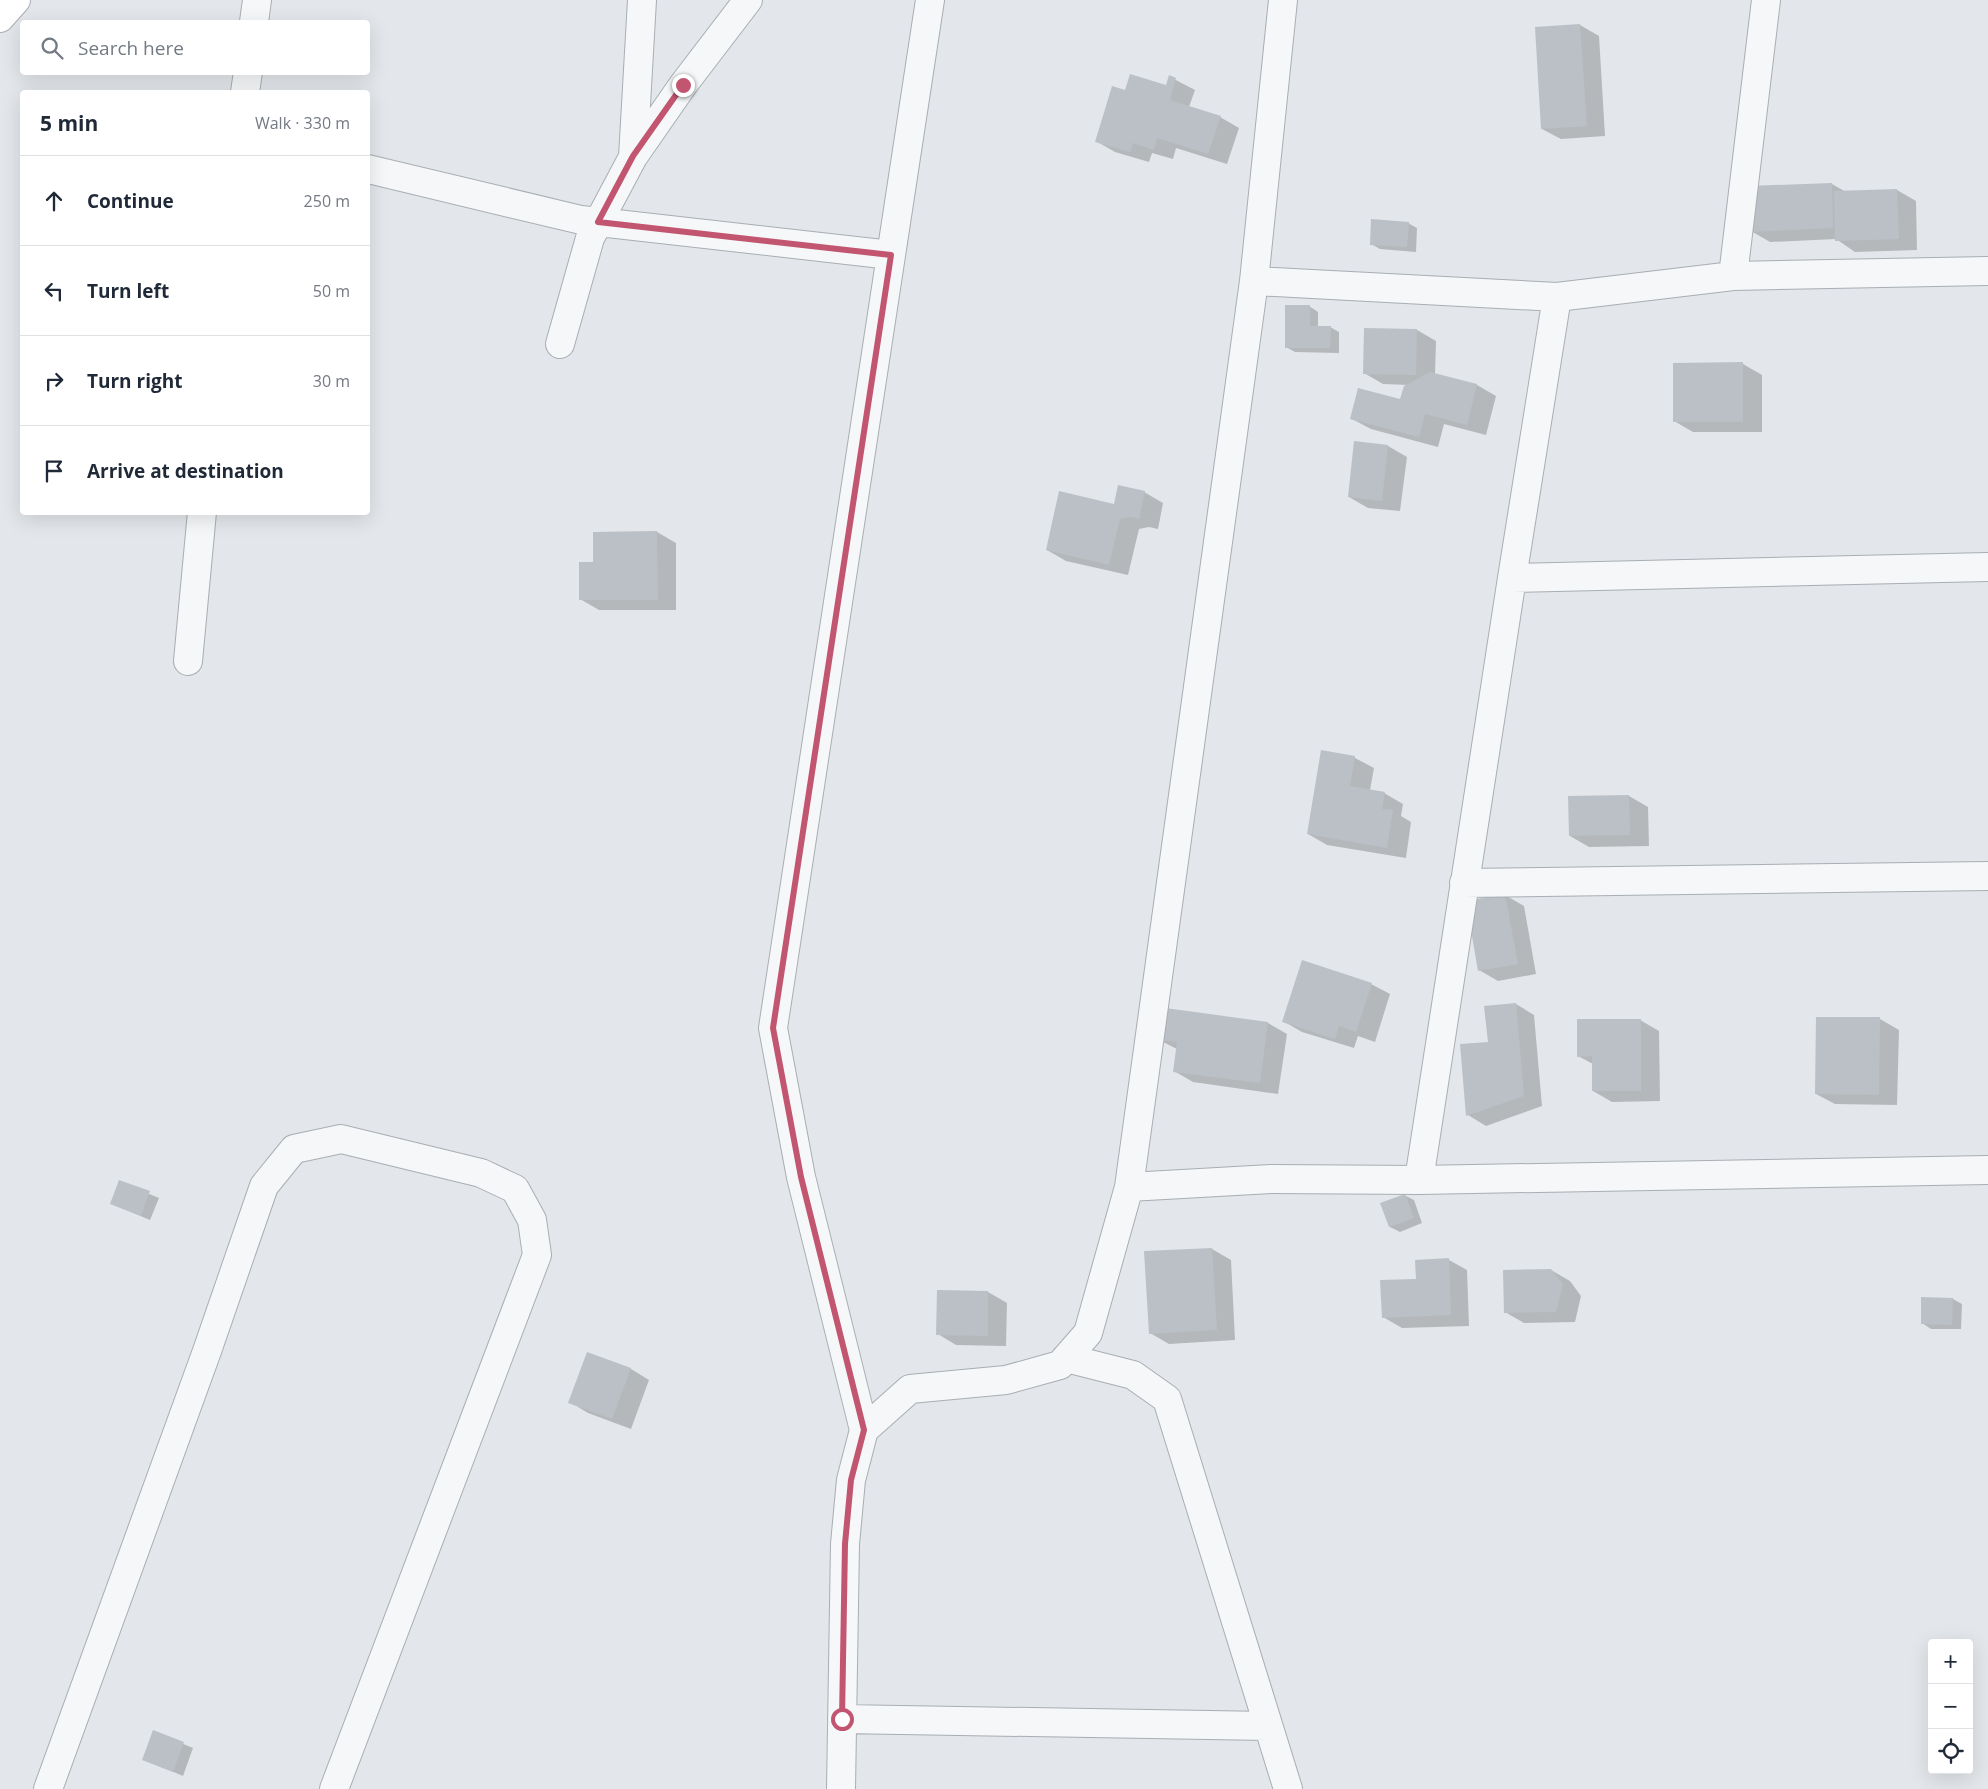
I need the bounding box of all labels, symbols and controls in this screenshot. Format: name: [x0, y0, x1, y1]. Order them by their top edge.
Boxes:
search box: [20, 20, 370, 75]
icon: search: [38, 34, 66, 62]
text: Search here: [78, 35, 184, 61]
route end: [672, 74, 695, 97]
text: 5 min: [40, 109, 98, 137]
text: Walk · 330 m: [255, 112, 350, 134]
icon: ahead: [40, 187, 68, 215]
text: Continue: [87, 188, 174, 214]
text: 250 m: [304, 190, 350, 212]
icon: left: [40, 277, 68, 305]
text: Turn left: [87, 278, 169, 304]
text: 50 m: [313, 280, 350, 302]
icon: right: [40, 367, 68, 395]
text: Turn right: [87, 368, 182, 394]
text: 30 m: [313, 370, 350, 392]
icon: arrive: [40, 457, 68, 485]
text: Arrive at destination: [87, 458, 284, 484]
map controls: [1928, 1639, 1973, 1774]
button: +: [1928, 1639, 1973, 1684]
button: −: [1928, 1684, 1973, 1729]
route start: [831, 1708, 854, 1731]
button: locate: [1928, 1729, 1973, 1774]

